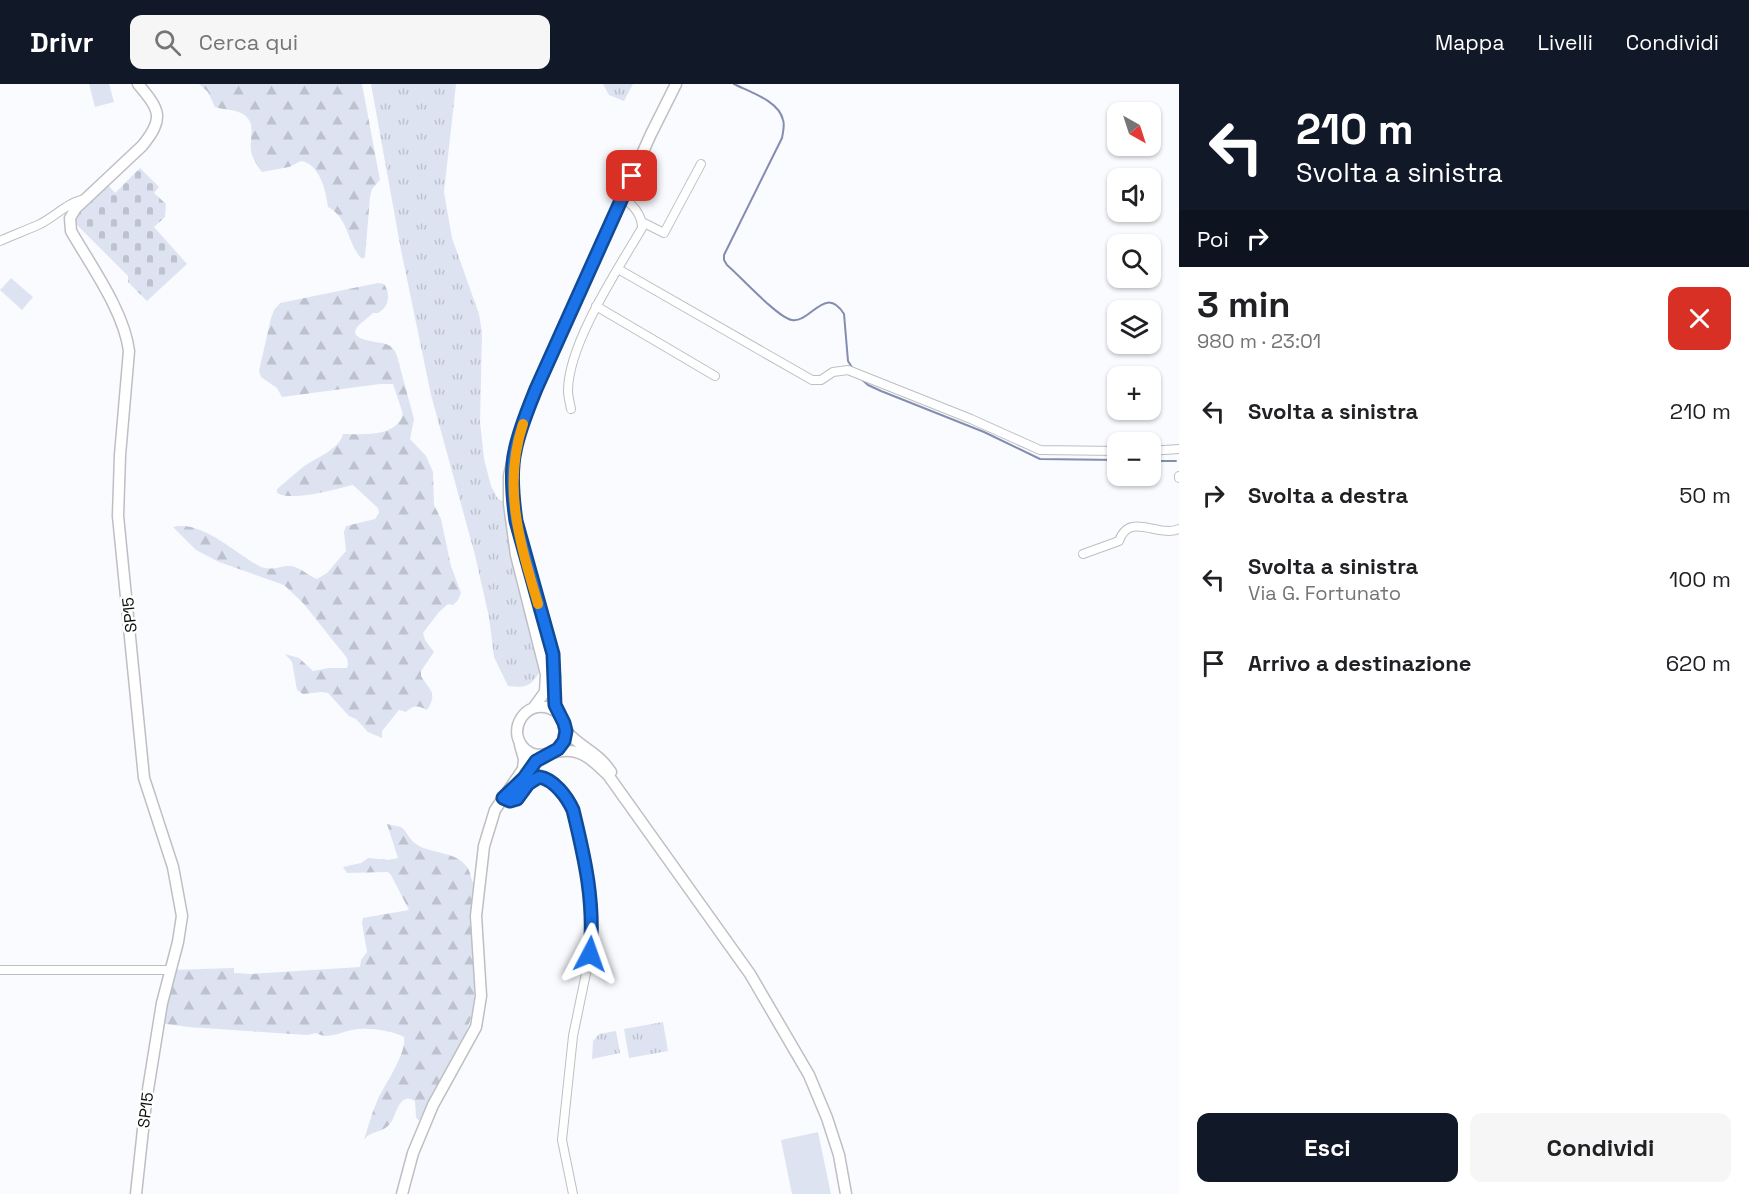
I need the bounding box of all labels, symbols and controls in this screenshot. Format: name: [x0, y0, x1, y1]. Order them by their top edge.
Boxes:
search box: [130, 15, 550, 69]
text: Drivr: [30, 24, 94, 60]
icon: search: [151, 26, 184, 59]
text: Cerca qui: [199, 28, 298, 56]
text: Mappa: [1435, 29, 1504, 56]
text: Livelli: [1537, 29, 1593, 56]
text: Condividi: [1626, 29, 1719, 56]
north arrow: [1107, 102, 1161, 156]
map controls: [1107, 102, 1161, 486]
text: 210 m: [1296, 103, 1414, 156]
icon: left: [1197, 108, 1275, 186]
pin: [606, 150, 657, 201]
text: Svolta a sinistra: [1296, 155, 1503, 190]
icon: arrive: [615, 159, 648, 192]
button: sound: [1107, 168, 1161, 222]
icon: right: [1241, 222, 1274, 255]
text: Poi: [1197, 225, 1229, 253]
button: search: [1107, 234, 1161, 288]
text: 3 min: [1197, 282, 1291, 328]
button: close: [1668, 287, 1731, 350]
button: layers: [1107, 300, 1161, 354]
text: 980 m · 23:01: [1197, 328, 1321, 354]
button: +: [1107, 366, 1161, 420]
icon: left: [1197, 395, 1230, 428]
text: Svolta a sinistra: [1248, 397, 1418, 425]
text: 210 m: [1670, 397, 1731, 425]
button: −: [1107, 432, 1161, 486]
icon: right: [1197, 479, 1230, 512]
text: Svolta a destra: [1248, 481, 1408, 509]
text: 50 m: [1679, 481, 1731, 509]
text: Svolta a sinistra: [1248, 552, 1418, 580]
icon: left: [1197, 563, 1230, 596]
text: 100 m: [1669, 565, 1731, 593]
text: Via G. Fortunato: [1248, 580, 1401, 606]
street label: SP15: [117, 596, 142, 634]
icon: arrive: [1197, 647, 1230, 680]
text: Arrivo a destinazione: [1248, 649, 1471, 677]
text: 620 m: [1666, 649, 1731, 677]
position arrow: [558, 922, 622, 986]
street label: SP15: [133, 1091, 158, 1129]
button: Esci: [1197, 1113, 1458, 1182]
button: Condividi: [1470, 1113, 1731, 1182]

